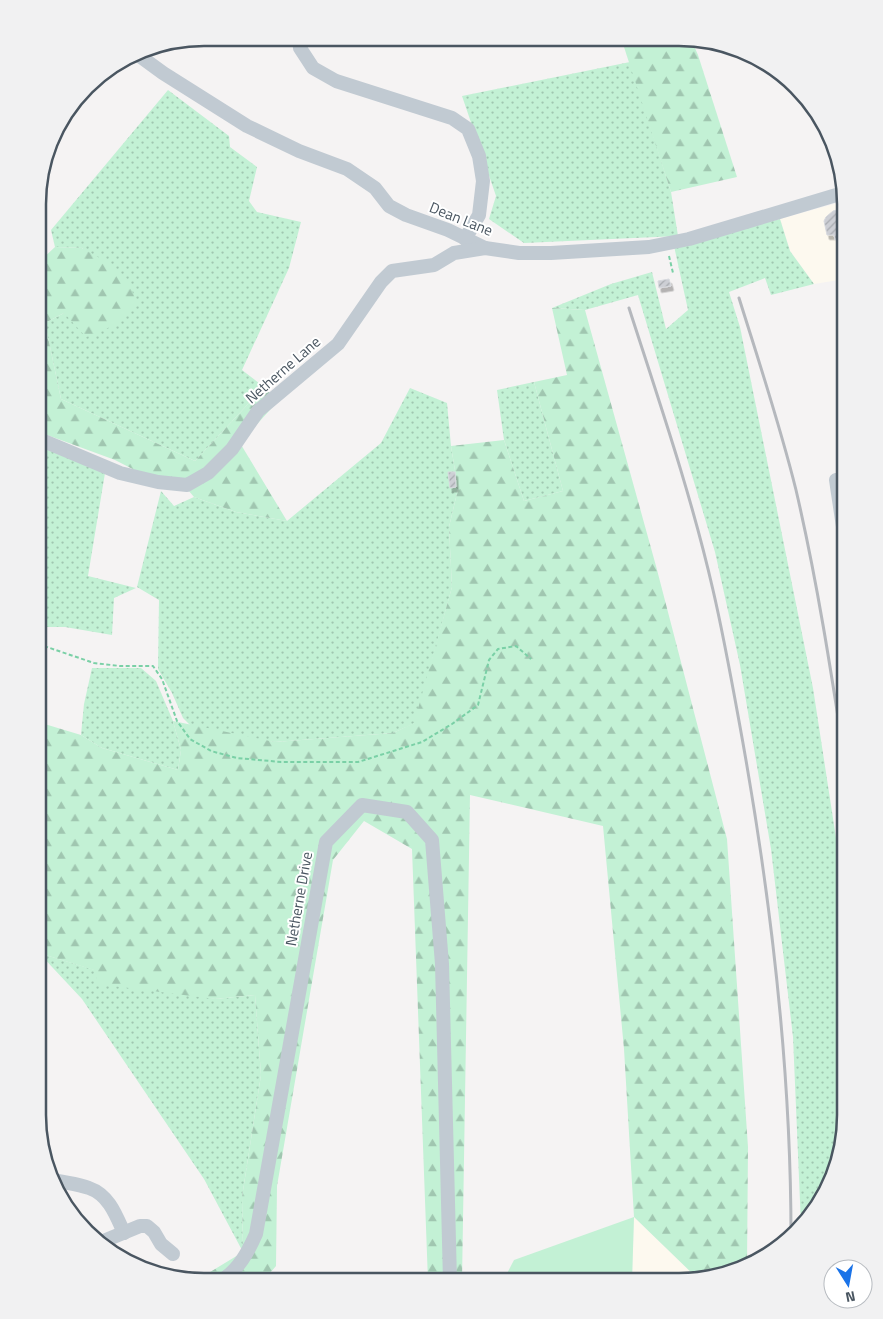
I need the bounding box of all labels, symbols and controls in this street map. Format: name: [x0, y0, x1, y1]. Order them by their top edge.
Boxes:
street label: Dean Lane: [426, 195, 496, 242]
street label: Netherne Lane: [240, 330, 325, 409]
street label: Netherne Drive: [279, 850, 318, 948]
north arrow: [823, 1259, 873, 1309]
text: N: [844, 1286, 857, 1308]

